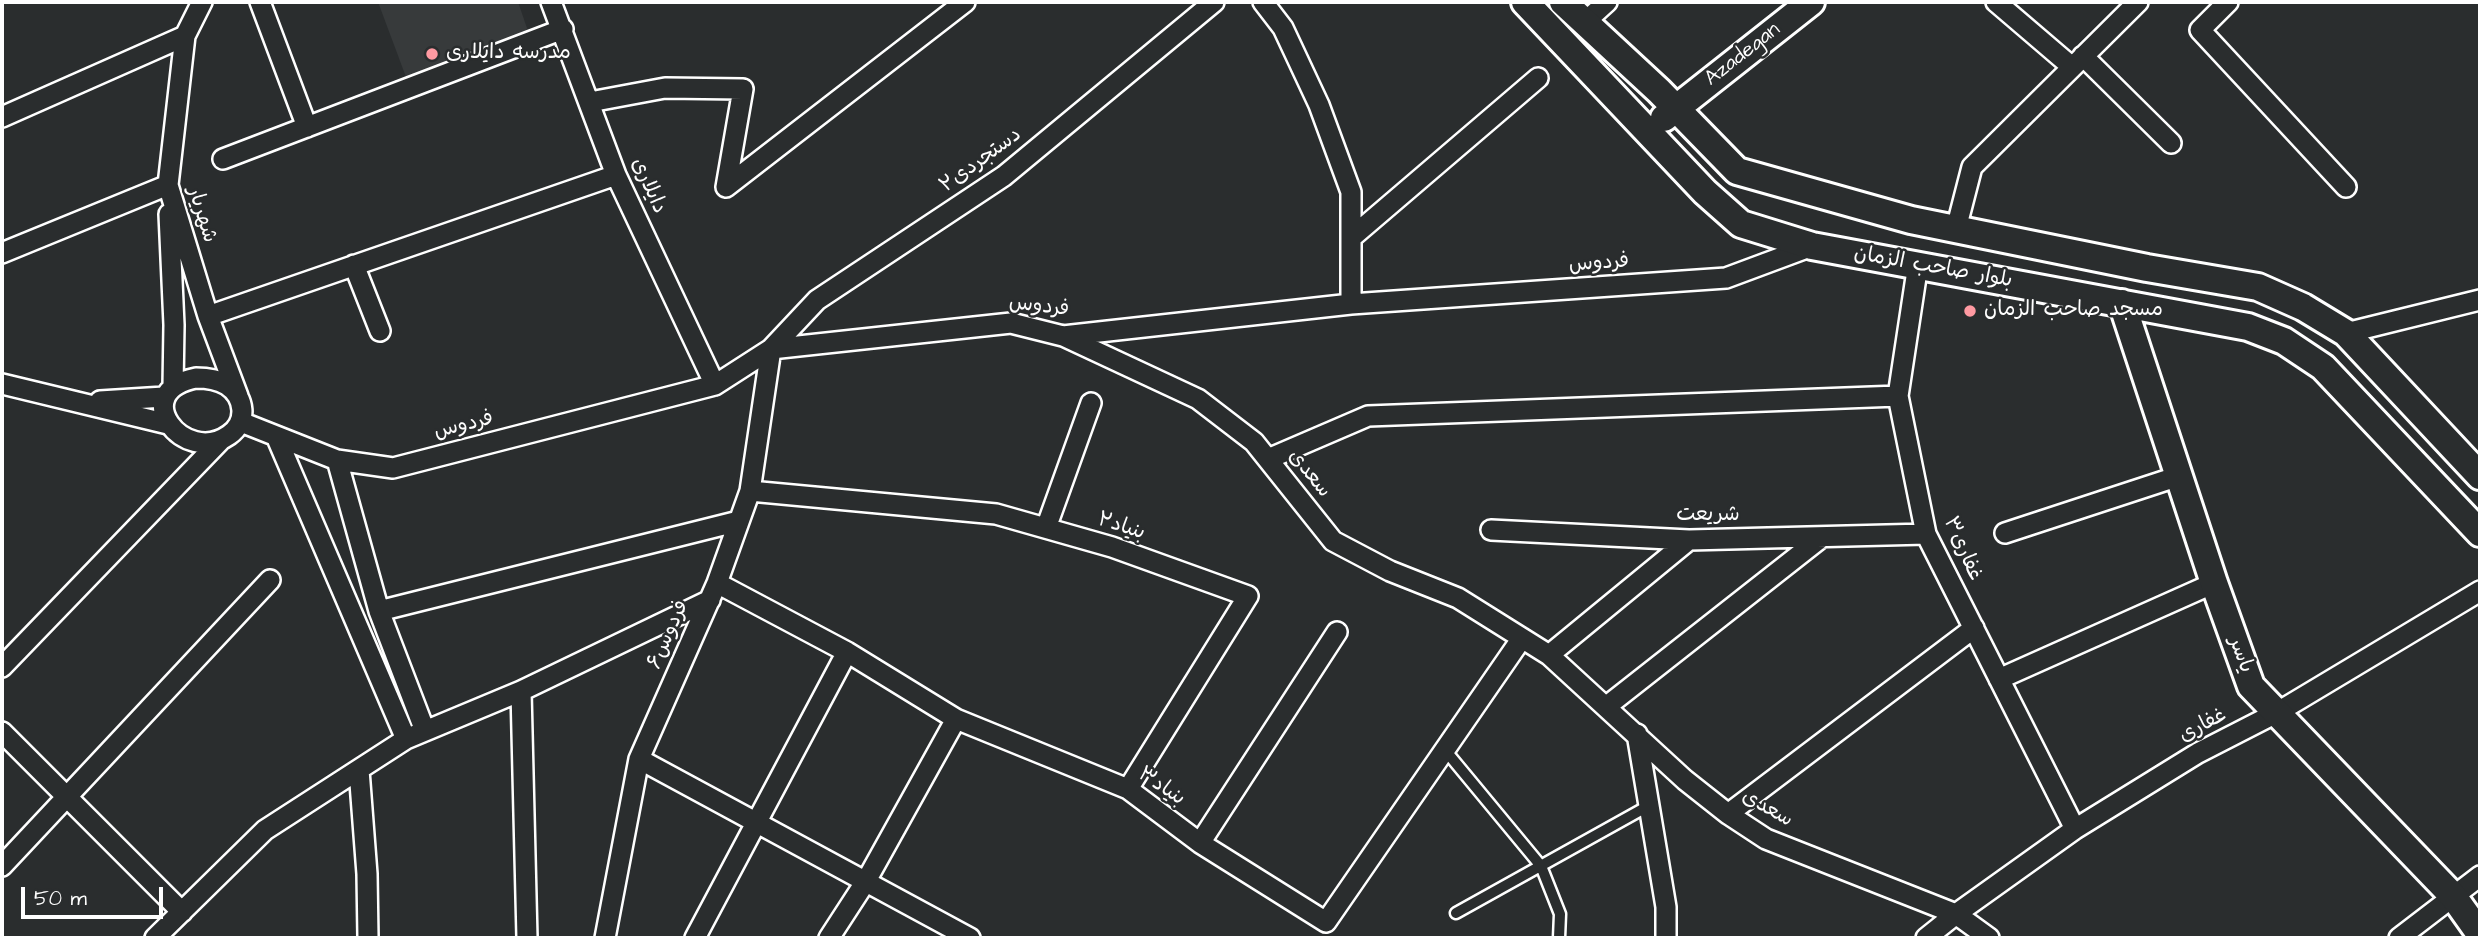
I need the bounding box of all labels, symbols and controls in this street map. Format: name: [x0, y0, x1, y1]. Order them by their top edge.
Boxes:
street label: Azadegan: [1700, 18, 1786, 92]
place label: مدرسه دایلاری: [446, 41, 571, 67]
marker: مدرسه دایلاری: [424, 46, 440, 62]
street label: دستجردی۲: [935, 123, 1027, 199]
street label: دایلاری: [625, 154, 671, 218]
street label: شهریار: [181, 184, 221, 246]
street label: بلوار صاحب الزمان: [1852, 242, 2014, 294]
street label: فردوس: [1568, 249, 1630, 279]
street label: فردوس: [1008, 291, 1070, 323]
place label: مسجد صاحب الزمان: [1984, 298, 2163, 324]
marker: مسجد صاحب الزمان: [1962, 303, 1978, 319]
street label: فردوس: [432, 406, 496, 446]
street label: سعدی: [1282, 445, 1336, 503]
street label: شریعت: [1676, 503, 1740, 529]
street label: بنیاد۲: [1094, 507, 1148, 547]
street label: غفاری۳: [1937, 513, 1987, 585]
street label: فردوس۶: [643, 597, 695, 673]
street label: یاسر: [2222, 633, 2258, 677]
street label: غفاری: [2175, 703, 2231, 749]
street label: بنیاد۳: [1132, 762, 1190, 812]
street label: سعدی: [1737, 784, 1797, 834]
scale bar: [24, 874, 166, 918]
text: 50 m: [34, 884, 87, 913]

